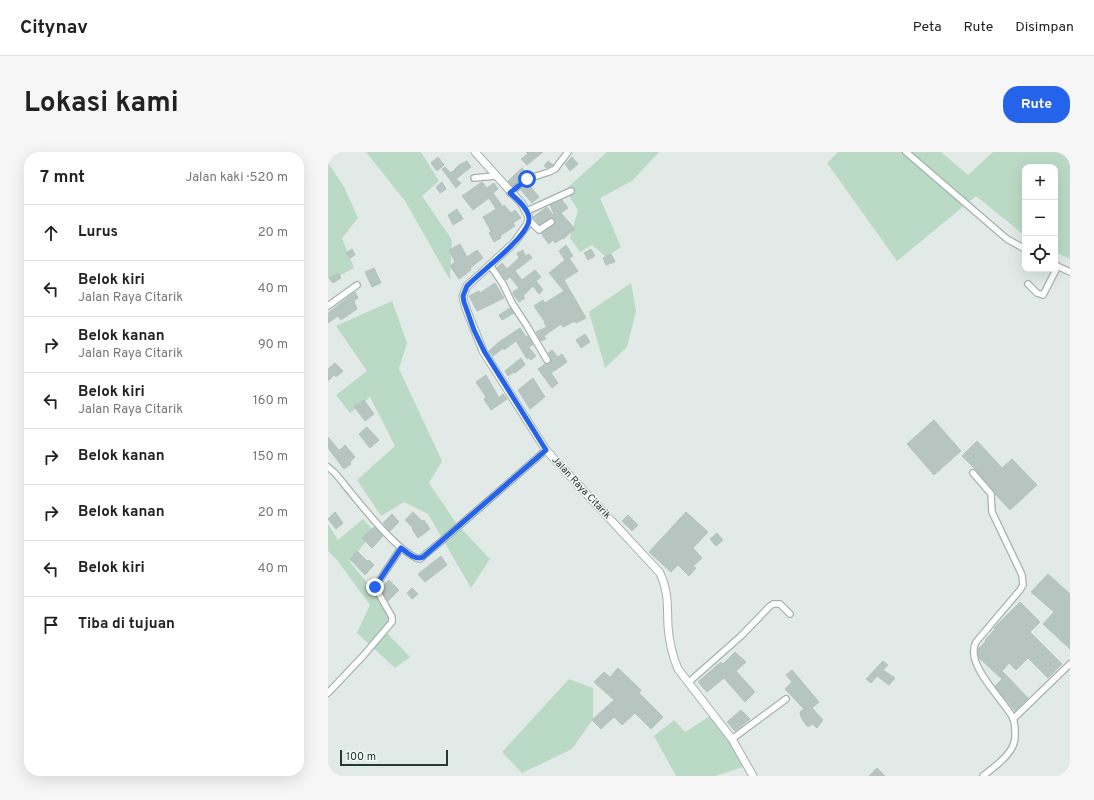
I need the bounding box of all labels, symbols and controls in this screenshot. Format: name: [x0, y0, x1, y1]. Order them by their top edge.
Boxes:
text: Citynav: [20, 16, 88, 40]
text: Peta: [913, 19, 942, 36]
text: Rute: [964, 19, 993, 36]
text: Disimpan: [1015, 19, 1074, 36]
text: Lokasi kami: [24, 86, 179, 122]
button: Rute: [1003, 86, 1070, 123]
map controls: [1022, 164, 1058, 272]
button: +: [1022, 164, 1058, 200]
text: 7 mnt: [40, 167, 85, 189]
text: Jalan kaki · 520 m: [185, 170, 288, 186]
route start: [518, 170, 536, 188]
button: −: [1022, 200, 1058, 236]
icon: ahead: [40, 222, 62, 244]
text: Lurus: [78, 223, 118, 242]
text: 20 m: [258, 225, 288, 241]
button: locate: [1022, 236, 1058, 272]
text: Belok kiri: [78, 271, 145, 290]
icon: left: [40, 278, 62, 300]
text: 40 m: [258, 281, 288, 297]
text: Jalan Raya Citarik: [78, 290, 183, 306]
text: Belok kanan: [78, 327, 165, 346]
icon: right: [40, 334, 62, 356]
text: 90 m: [258, 337, 288, 353]
text: Jalan Raya Citarik: [78, 346, 183, 362]
text: Belok kiri: [78, 383, 145, 402]
icon: left: [40, 390, 62, 412]
text: 160 m: [253, 393, 288, 409]
text: Jalan Raya Citarik: [78, 402, 183, 418]
icon: right: [40, 446, 62, 468]
text: Belok kanan: [78, 447, 165, 466]
text: 150 m: [253, 449, 288, 465]
street label: Jalan Raya Citarik: [549, 454, 613, 522]
icon: right: [40, 502, 62, 524]
text: Belok kanan: [78, 503, 165, 522]
text: 20 m: [258, 505, 288, 521]
icon: left: [40, 558, 62, 580]
text: Belok kiri: [78, 559, 145, 578]
text: 40 m: [258, 561, 288, 577]
route end: [366, 578, 384, 596]
icon: arrive: [40, 614, 62, 636]
text: Tiba di tujuan: [78, 615, 175, 634]
scale bar: [340, 748, 448, 767]
text: 100 m: [346, 750, 376, 764]

